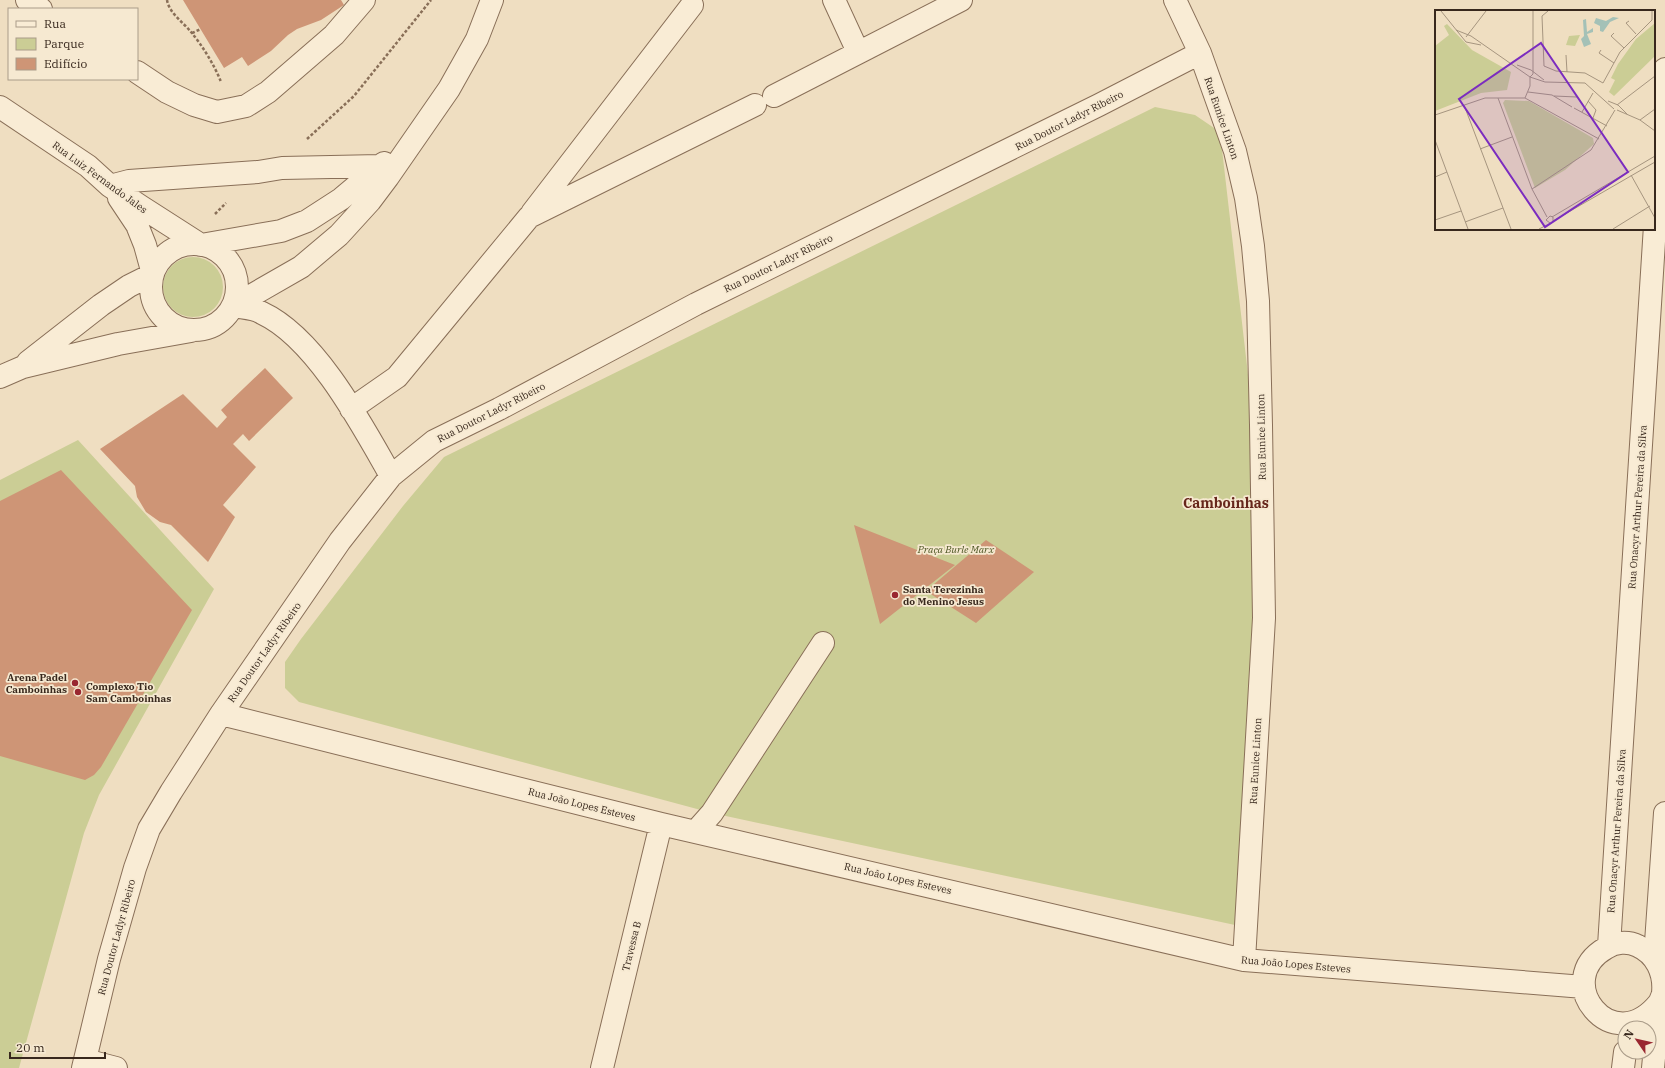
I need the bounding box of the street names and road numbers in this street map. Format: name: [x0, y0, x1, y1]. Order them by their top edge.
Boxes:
street label: Rua Eunice Linton: [1201, 75, 1242, 162]
street label: Rua Doutor Ladyr Ribeiro: [1013, 87, 1126, 153]
street label: Rua Luiz Fernando Jales: [50, 139, 150, 216]
street label: Rua Doutor Ladyr Ribeiro: [722, 231, 835, 295]
street label: Rua Doutor Ladyr Ribeiro: [435, 379, 548, 445]
street label: Rua Eunice Linton: [1254, 393, 1269, 480]
street label: Rua Onacyr Arthur Pereira da Silva: [1625, 424, 1650, 589]
street label: Rua Doutor Ladyr Ribeiro: [225, 599, 304, 705]
street label: Rua Eunice Linton: [1247, 717, 1264, 805]
street label: Rua Onacyr Arthur Pereira da Silva: [1604, 748, 1629, 913]
street label: Rua João Lopes Esteves: [527, 785, 637, 824]
street label: Rua João Lopes Esteves: [843, 860, 953, 897]
street label: Rua Doutor Ladyr Ribeiro: [95, 877, 138, 997]
street label: Travessa B: [619, 920, 644, 972]
street label: Rua João Lopes Esteves: [1240, 953, 1352, 976]

